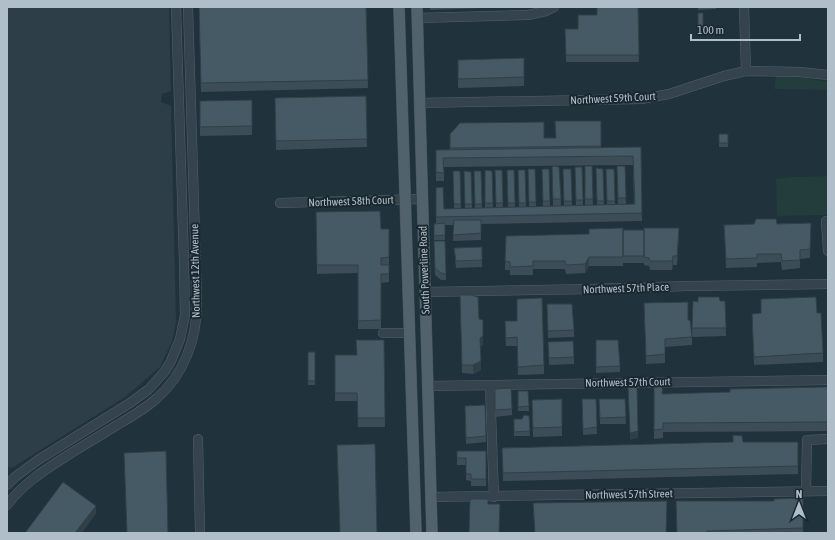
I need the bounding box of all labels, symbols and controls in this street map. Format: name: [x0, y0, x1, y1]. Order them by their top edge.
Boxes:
scale bar: [691, 16, 800, 42]
text: 100 m: [697, 23, 724, 37]
street label: Northwest 59th Court: [570, 90, 656, 106]
street label: Northwest 58th Court: [308, 194, 394, 208]
street label: Northwest 12th Avenue: [188, 224, 202, 318]
street label: South Powerline Road: [416, 226, 432, 314]
street label: Northwest 57th Place: [583, 281, 669, 295]
street label: Northwest 57th Court: [585, 375, 671, 389]
north arrow: [779, 484, 819, 524]
street label: Northwest 57th Street: [585, 487, 673, 501]
text: N: [796, 488, 802, 500]

